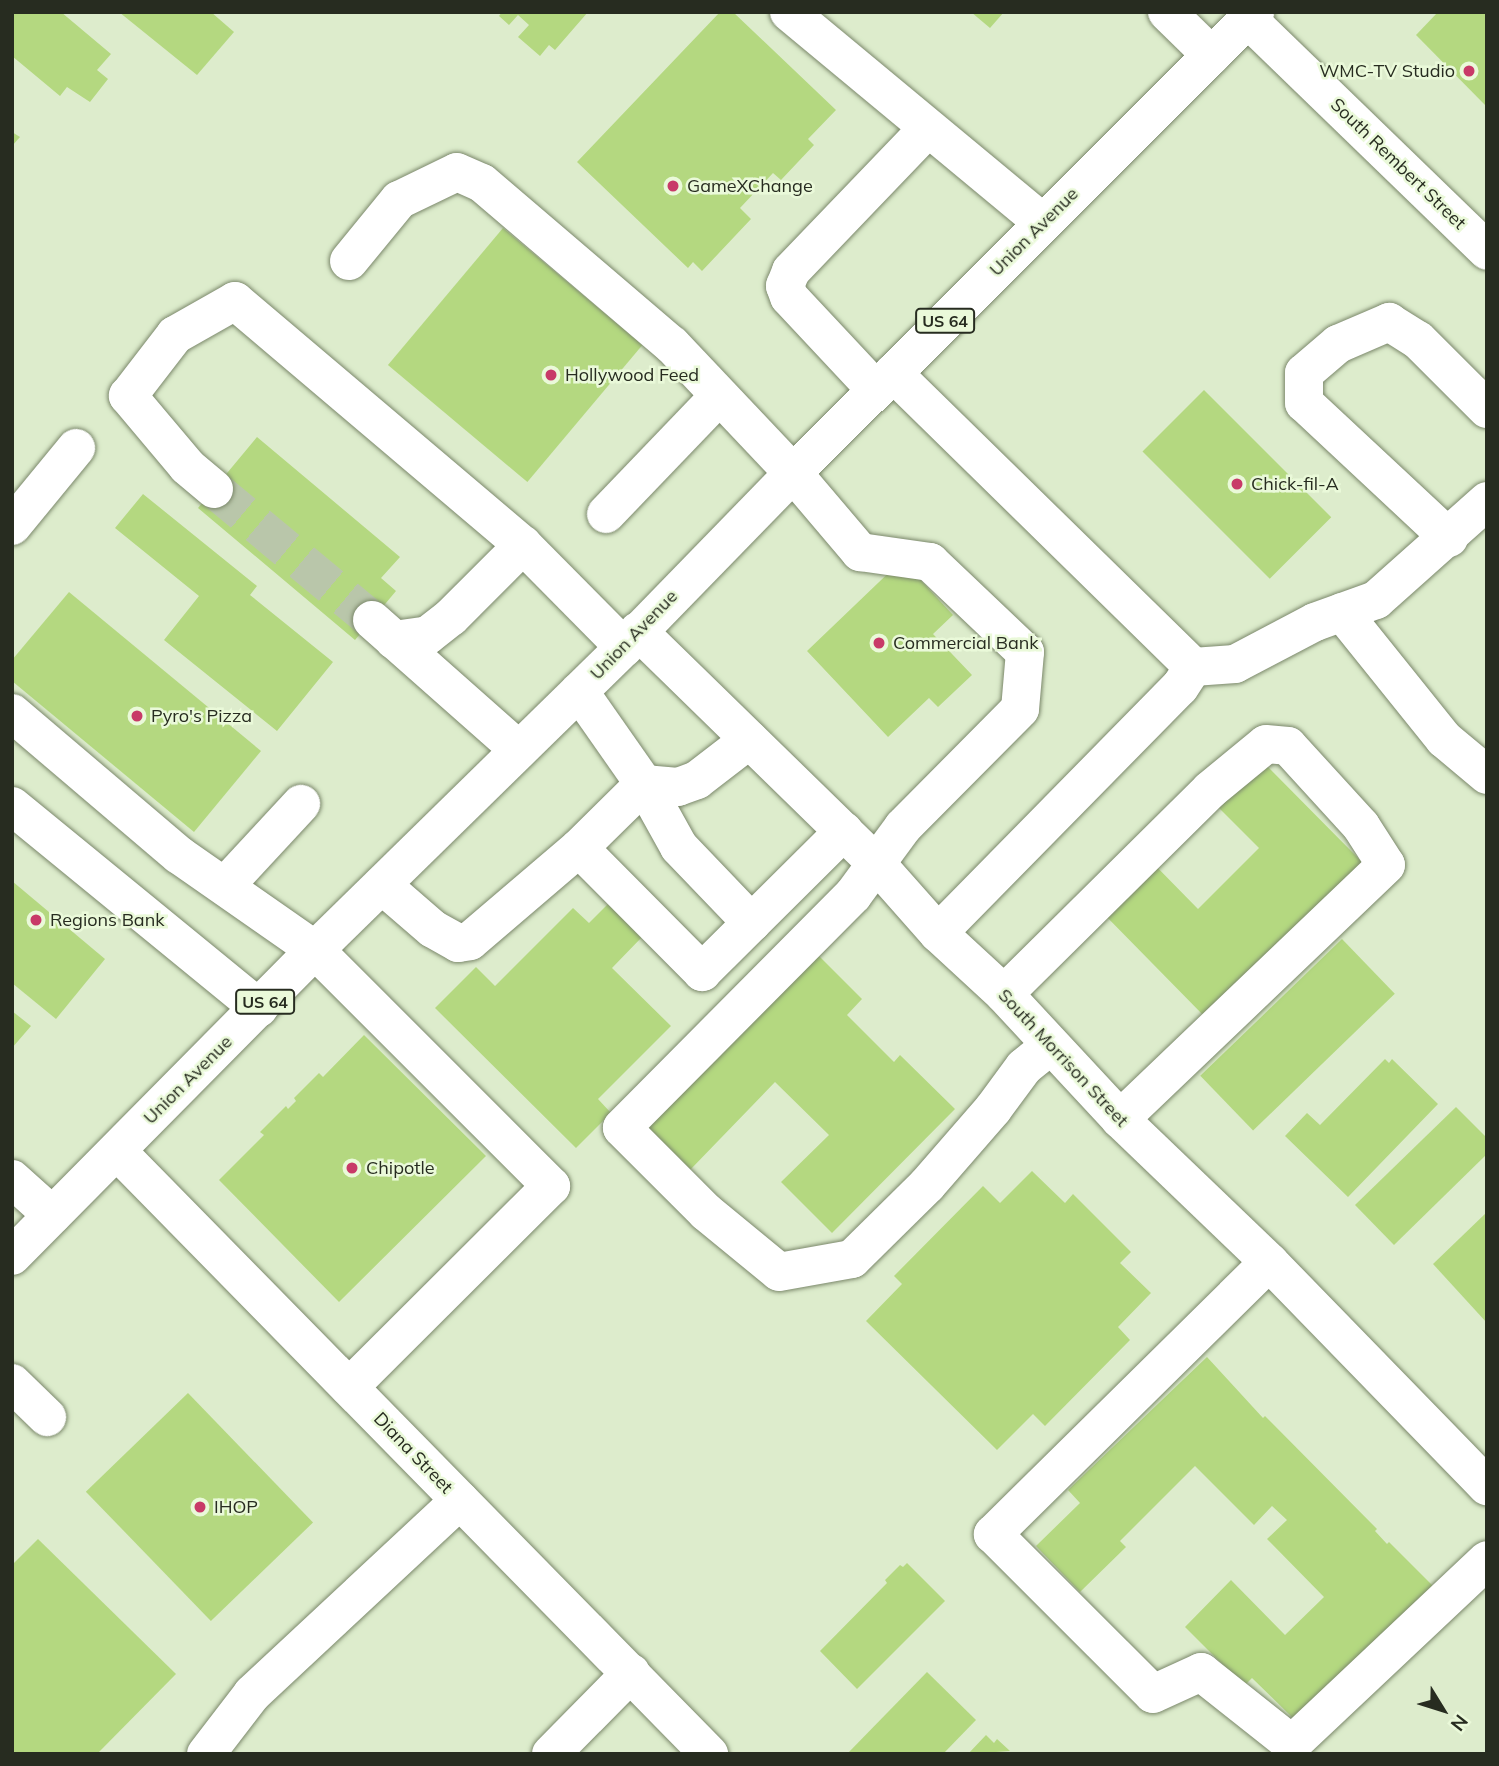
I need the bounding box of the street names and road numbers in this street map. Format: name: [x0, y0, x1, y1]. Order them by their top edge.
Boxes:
street label: South Rembert Street: [1326, 94, 1470, 234]
street label: Union Avenue: [985, 183, 1083, 281]
road number: US 64: [914, 308, 976, 334]
street label: Union Avenue: [586, 586, 682, 684]
street label: South Morrison Street: [993, 985, 1133, 1131]
road number: US 64: [233, 990, 296, 1014]
street label: Union Avenue: [139, 1031, 237, 1129]
street label: Diana Street: [369, 1408, 457, 1498]

